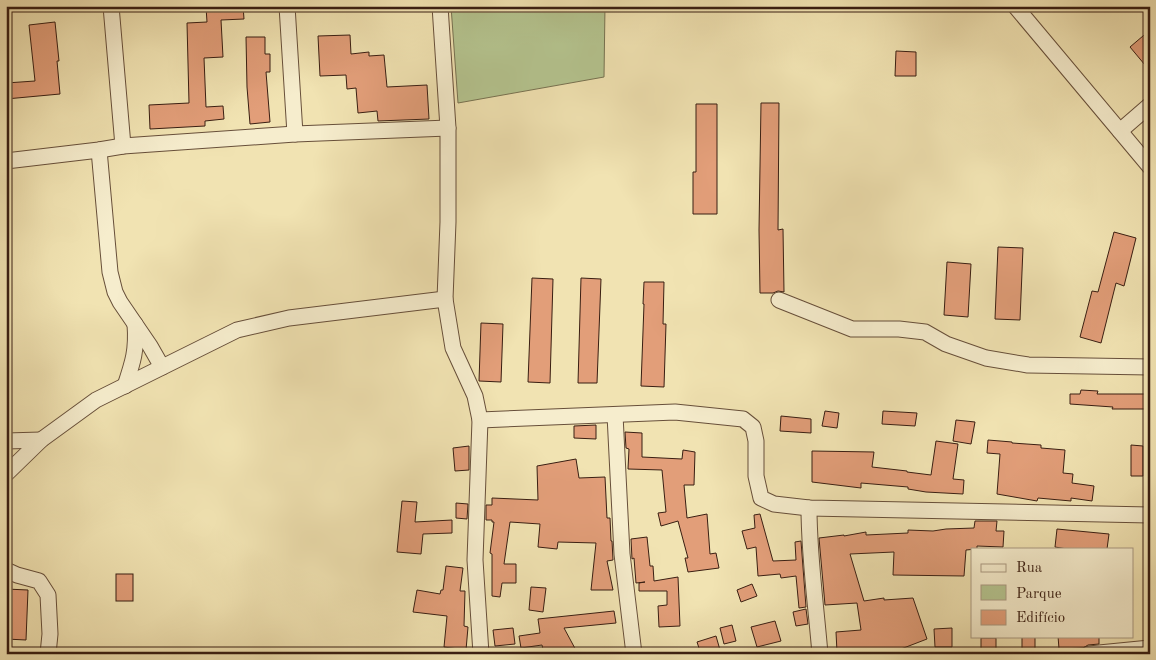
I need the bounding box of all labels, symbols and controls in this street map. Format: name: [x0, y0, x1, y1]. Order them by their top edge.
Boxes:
legend: [971, 548, 1134, 638]
text: Rua: [1016, 561, 1043, 576]
text: Parque: [1016, 587, 1062, 602]
text: Edifício: [1016, 611, 1065, 626]

